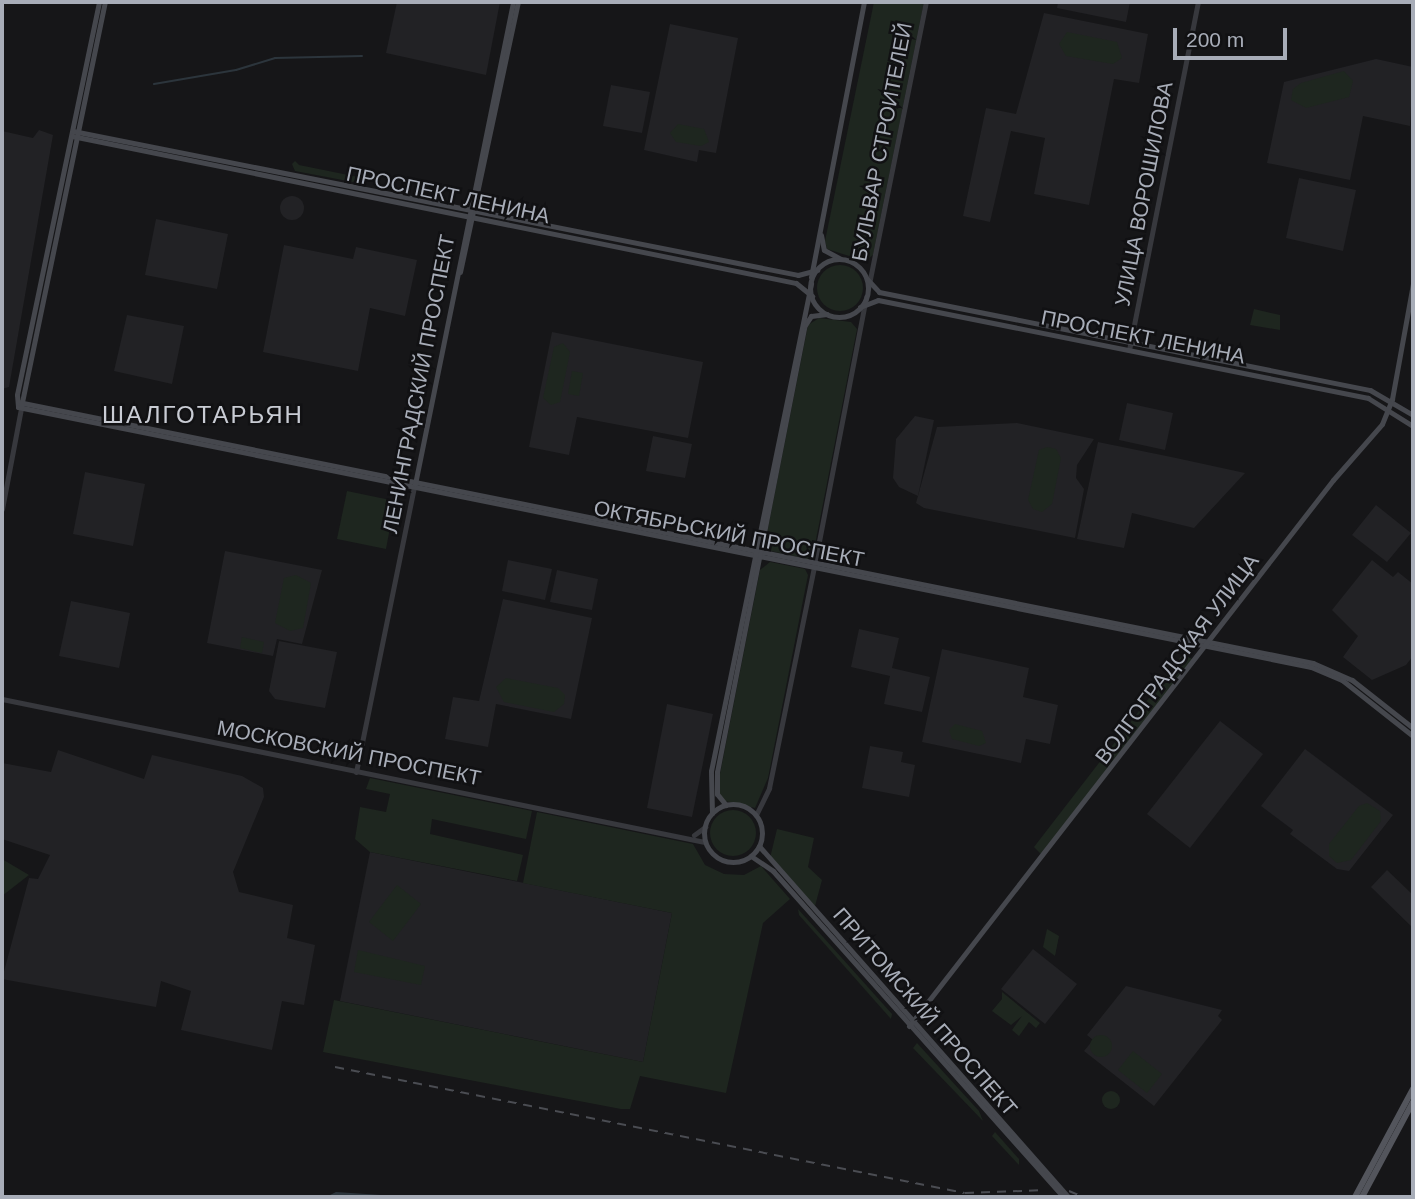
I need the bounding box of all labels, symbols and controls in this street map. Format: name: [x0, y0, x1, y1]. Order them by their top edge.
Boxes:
scale bar: [1177, 14, 1291, 58]
street label: БУЛЬВАР СТРОИТЕЛЕЙ: [846, 21, 918, 263]
text: 200 m: [1186, 28, 1244, 51]
street label: УЛИЦА ВОРОШИЛОВА: [1110, 80, 1178, 308]
street label: ПРОСПЕКТ ЛЕНИНА: [344, 161, 552, 229]
street label: ЛЕНИНГРАДСКИЙ ПРОСПЕКТ: [378, 232, 460, 536]
street label: ПРОСПЕКТ ЛЕНИНА: [1039, 305, 1247, 369]
district label: ШАЛГОТАРЬЯН: [103, 401, 303, 429]
street label: ОКТЯБРЬСКИЙ ПРОСПЕКТ: [592, 495, 866, 573]
street label: ВОЛГОГРАДСКАЯ УЛИЦА: [1090, 549, 1264, 769]
street label: МОСКОВСКИЙ ПРОСПЕКТ: [215, 715, 483, 791]
street label: ПРИТОМСКИЙ ПРОСПЕКТ: [828, 903, 1022, 1121]

